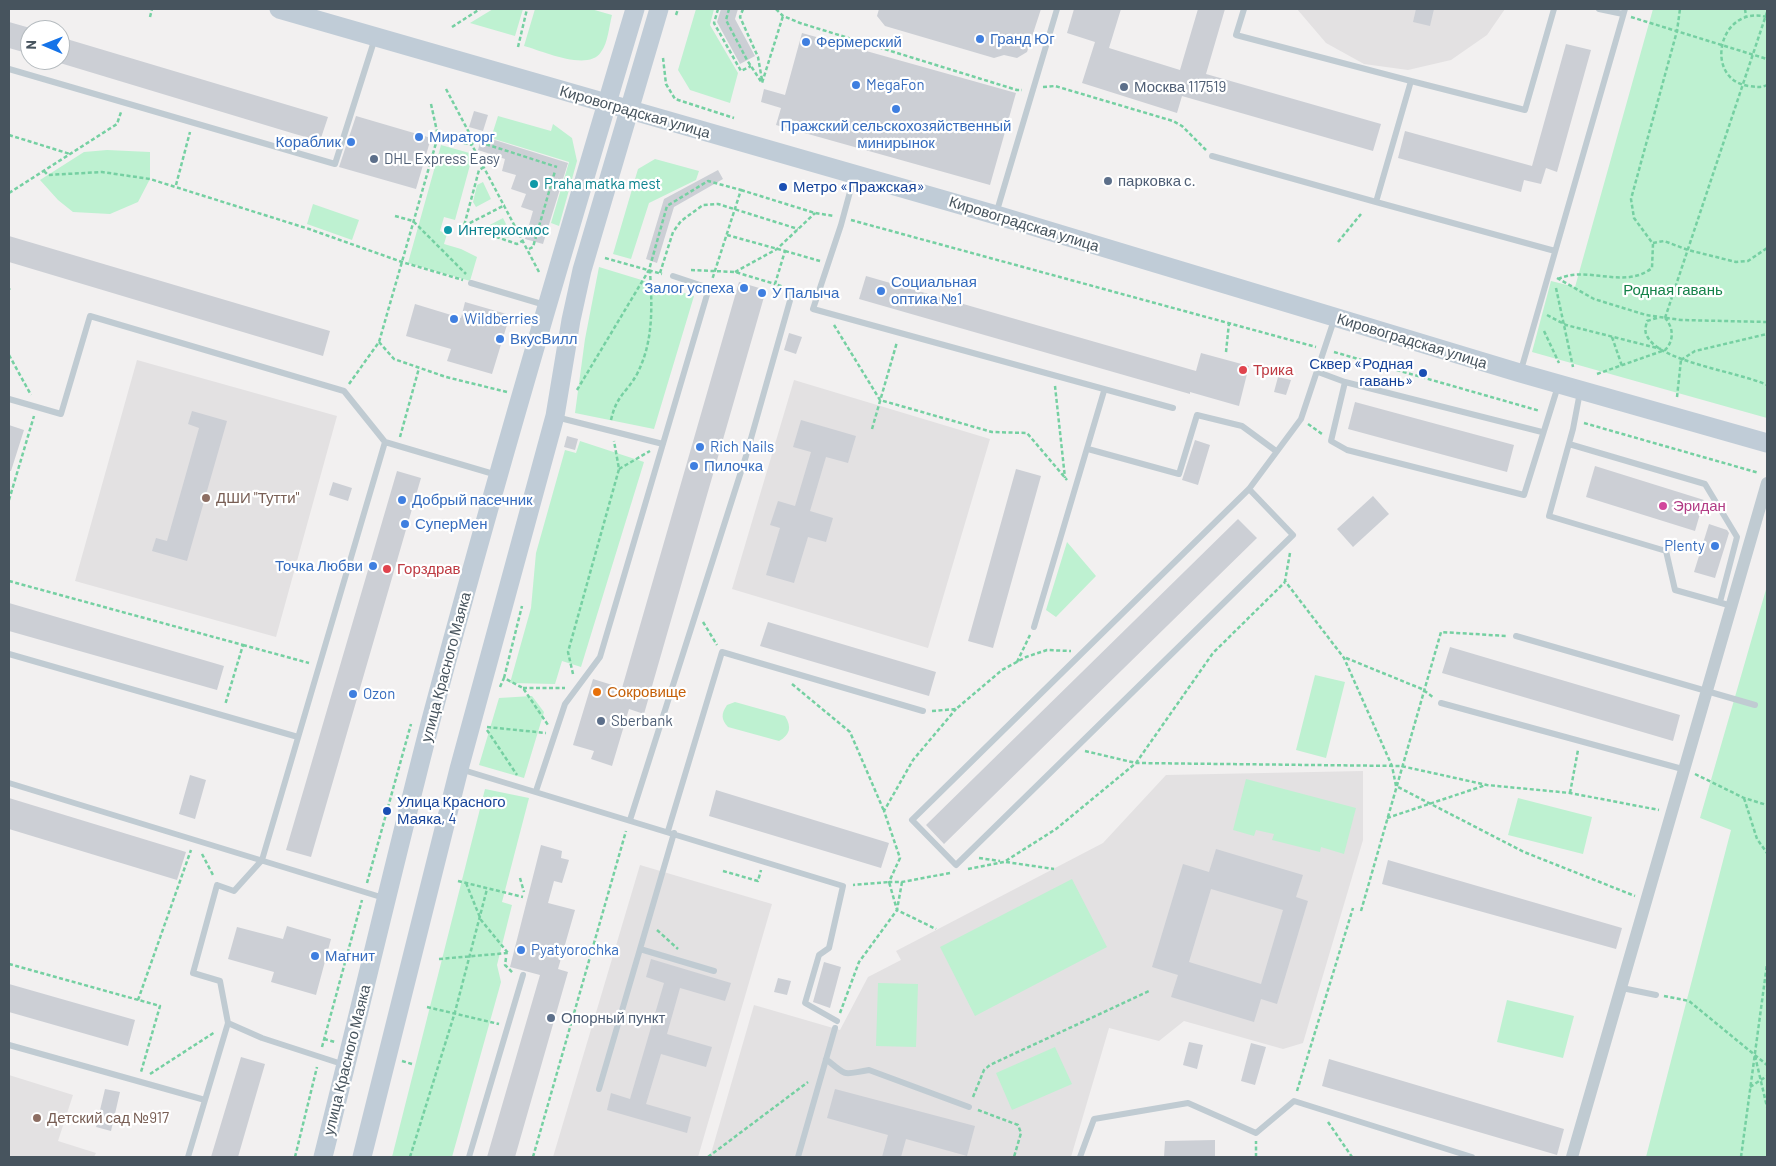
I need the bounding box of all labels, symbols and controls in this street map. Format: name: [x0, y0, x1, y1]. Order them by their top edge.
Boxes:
north arrow: [20, 20, 70, 70]
place label: Гранд Юг: [990, 30, 1055, 48]
place label: Фермерский: [816, 33, 902, 51]
marker: Гранд Юг: [974, 33, 986, 45]
marker: Фермерский: [800, 36, 812, 48]
text: N: [22, 40, 39, 50]
place label: MegaFon: [866, 76, 925, 94]
place label: Москва 117519: [1134, 78, 1226, 96]
marker: MegaFon: [850, 79, 862, 91]
marker: Москва 117519: [1118, 81, 1130, 93]
street label: Кировоградская улица: [558, 82, 712, 142]
marker: Пражский сельскохозяйственный минирынок: [890, 103, 902, 115]
place label: Пражский сельскохозяйственный минирынок: [781, 117, 1011, 152]
place label: Мираторг: [429, 128, 495, 146]
marker: Мираторг: [413, 131, 425, 143]
place label: Кораблик: [276, 133, 341, 151]
marker: Кораблик: [345, 136, 357, 148]
place label: DHL Express Easy: [384, 150, 500, 168]
marker: DHL Express Easy: [368, 153, 380, 165]
place label: парковка с.: [1118, 172, 1196, 190]
place label: Praha matka mest: [544, 175, 661, 193]
marker: парковка с.: [1102, 175, 1114, 187]
marker: Praha matka mest: [528, 178, 540, 190]
place label: Метро «Пражская»: [793, 178, 925, 196]
marker: Метро «Пражская»: [777, 181, 789, 193]
street label: Кировоградская улица: [947, 193, 1101, 255]
place label: Интеркосмос: [458, 221, 549, 239]
marker: Интеркосмос: [442, 224, 454, 236]
place label: Социальная оптика №1: [891, 273, 977, 308]
place label: Залог успеха: [644, 279, 734, 297]
park label: Родная гавань: [1623, 281, 1723, 299]
marker: Залог успеха: [738, 282, 750, 294]
place label: У Палыча: [772, 284, 839, 302]
marker: Социальная оптика №1: [875, 285, 887, 297]
marker: У Палыча: [756, 287, 768, 299]
place label: Wildberries: [464, 310, 539, 328]
street label: Кировоградская улица: [1335, 310, 1489, 372]
marker: Wildberries: [448, 313, 460, 325]
place label: ВкусВилл: [510, 330, 577, 348]
marker: ВкусВилл: [494, 333, 506, 345]
place label: Сквер «Родная гавань»: [1309, 355, 1413, 390]
place label: Трика: [1253, 361, 1293, 379]
marker: Трика: [1237, 364, 1249, 376]
marker: Сквер «Родная гавань»: [1417, 367, 1429, 379]
place label: Rich Nails: [710, 438, 774, 456]
marker: Rich Nails: [694, 441, 706, 453]
place label: Пилочка: [704, 457, 763, 475]
marker: Пилочка: [688, 460, 700, 472]
place label: ДШИ "Тутти": [216, 489, 300, 507]
place label: Добрый пасечник: [412, 491, 533, 509]
marker: ДШИ "Тутти": [200, 492, 212, 504]
marker: Добрый пасечник: [396, 494, 408, 506]
place label: Эридан: [1673, 497, 1726, 515]
marker: Эридан: [1657, 500, 1669, 512]
place label: СуперМен: [415, 515, 487, 533]
marker: СуперМен: [399, 518, 411, 530]
place label: Plenty: [1664, 537, 1705, 555]
marker: Plenty: [1709, 540, 1721, 552]
place label: Точка Любви: [275, 557, 363, 575]
marker: Точка Любви: [367, 560, 379, 572]
place label: Горздрав: [397, 560, 461, 578]
marker: Горздрав: [381, 563, 393, 575]
street label: улица Красного Маяка: [417, 590, 475, 744]
place label: Сокровище: [607, 683, 686, 701]
place label: Ozon: [363, 685, 395, 703]
marker: Сокровище: [591, 686, 603, 698]
marker: Ozon: [347, 688, 359, 700]
place label: Sberbank: [611, 712, 673, 730]
marker: Sberbank: [595, 715, 607, 727]
place label: Улица Красного Маяка, 4: [397, 793, 506, 828]
marker: Улица Красного Маяка, 4: [381, 805, 393, 817]
place label: Pyatyorochka: [531, 941, 619, 959]
marker: Pyatyorochka: [515, 944, 527, 956]
place label: Магнит: [325, 947, 375, 965]
marker: Магнит: [309, 950, 321, 962]
street label: улица Красного Маяка: [320, 983, 374, 1137]
place label: Опорный пункт: [561, 1009, 665, 1027]
marker: Опорный пункт: [545, 1012, 557, 1024]
place label: Детский сад №917: [47, 1109, 169, 1127]
marker: Детский сад №917: [31, 1112, 43, 1124]

